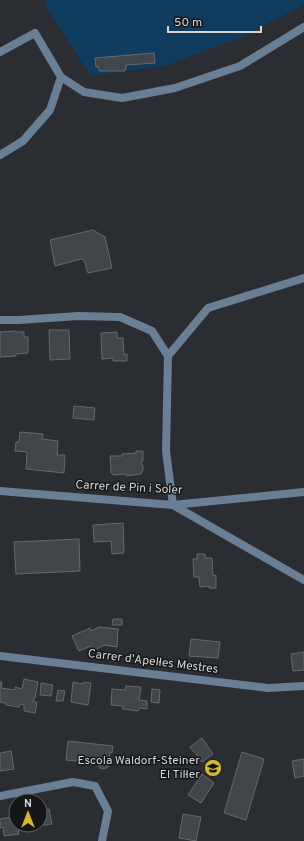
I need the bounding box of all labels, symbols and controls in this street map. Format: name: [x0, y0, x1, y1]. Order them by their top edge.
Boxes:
scale bar: [168, 8, 261, 34]
text: 50 m: [174, 15, 202, 31]
street label: Carrer de Pin i Soler: [75, 477, 183, 499]
street label: Carrer d'Apel·les Mestres: [87, 646, 219, 678]
place label: Escola Waldorf-Steiner El Til·ler: [78, 753, 200, 783]
school or university icon: Escola Waldorf-Steiner El Til·ler: [203, 758, 223, 778]
north arrow: [8, 793, 48, 833]
text: N: [24, 797, 32, 811]

